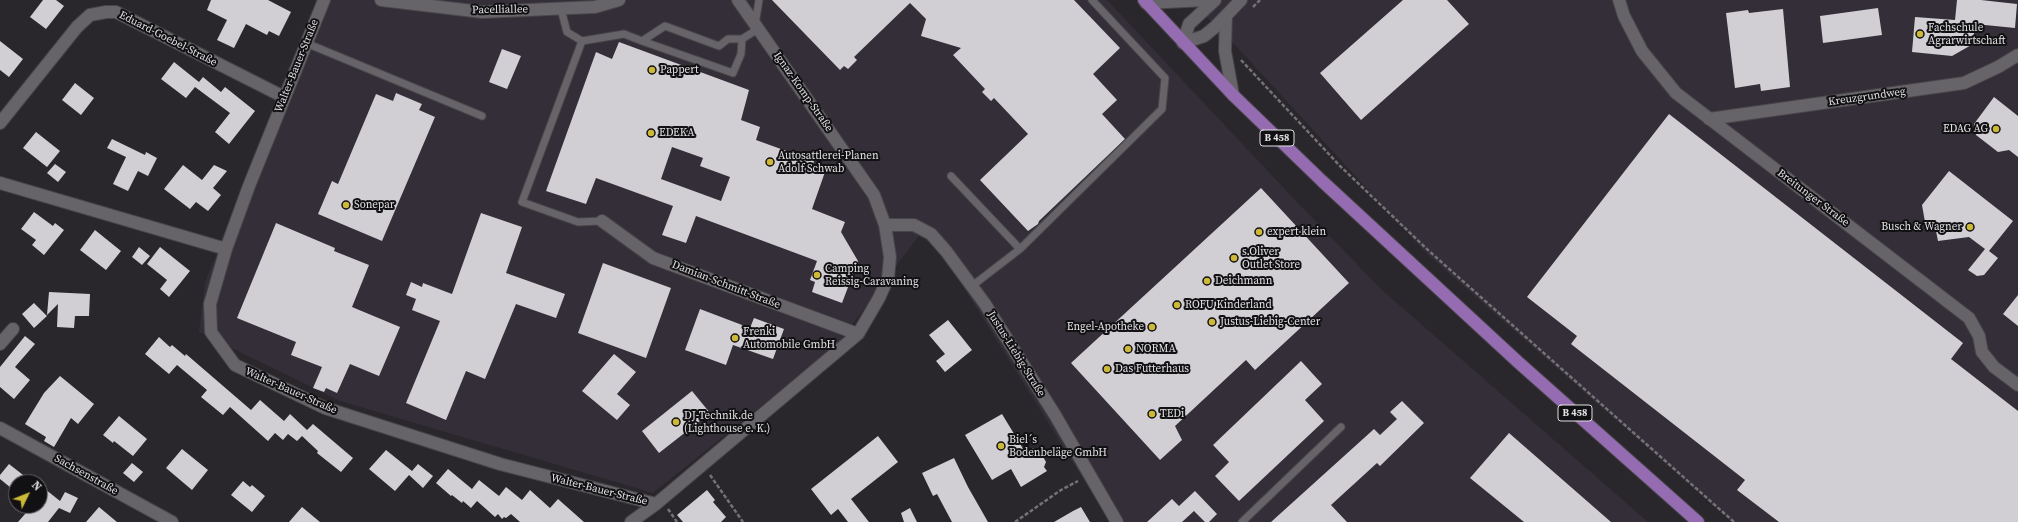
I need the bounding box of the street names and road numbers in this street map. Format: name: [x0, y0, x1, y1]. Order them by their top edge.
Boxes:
street label: Pacelliallee: [472, 3, 528, 17]
street label: Eduard-Goebel-Straße: [117, 9, 219, 69]
street label: Walter-Bauer-Straße: [272, 18, 322, 114]
street label: Ignaz-Komp-Straße: [770, 50, 836, 134]
street label: Kreuzgrundweg: [1827, 85, 1907, 109]
road number: B 458: [1260, 130, 1294, 146]
street label: Breitunger Straße: [1774, 167, 1852, 229]
street label: Damian-Schmitt-Straße: [670, 258, 782, 312]
street label: Justus-Liebig-Straße: [984, 309, 1048, 399]
street label: Walter-Bauer-Straße: [243, 365, 339, 417]
road number: B 458: [1558, 405, 1592, 421]
street label: Sachsenstraße: [52, 452, 120, 498]
street label: Walter-Bauer-Straße: [549, 472, 649, 508]

